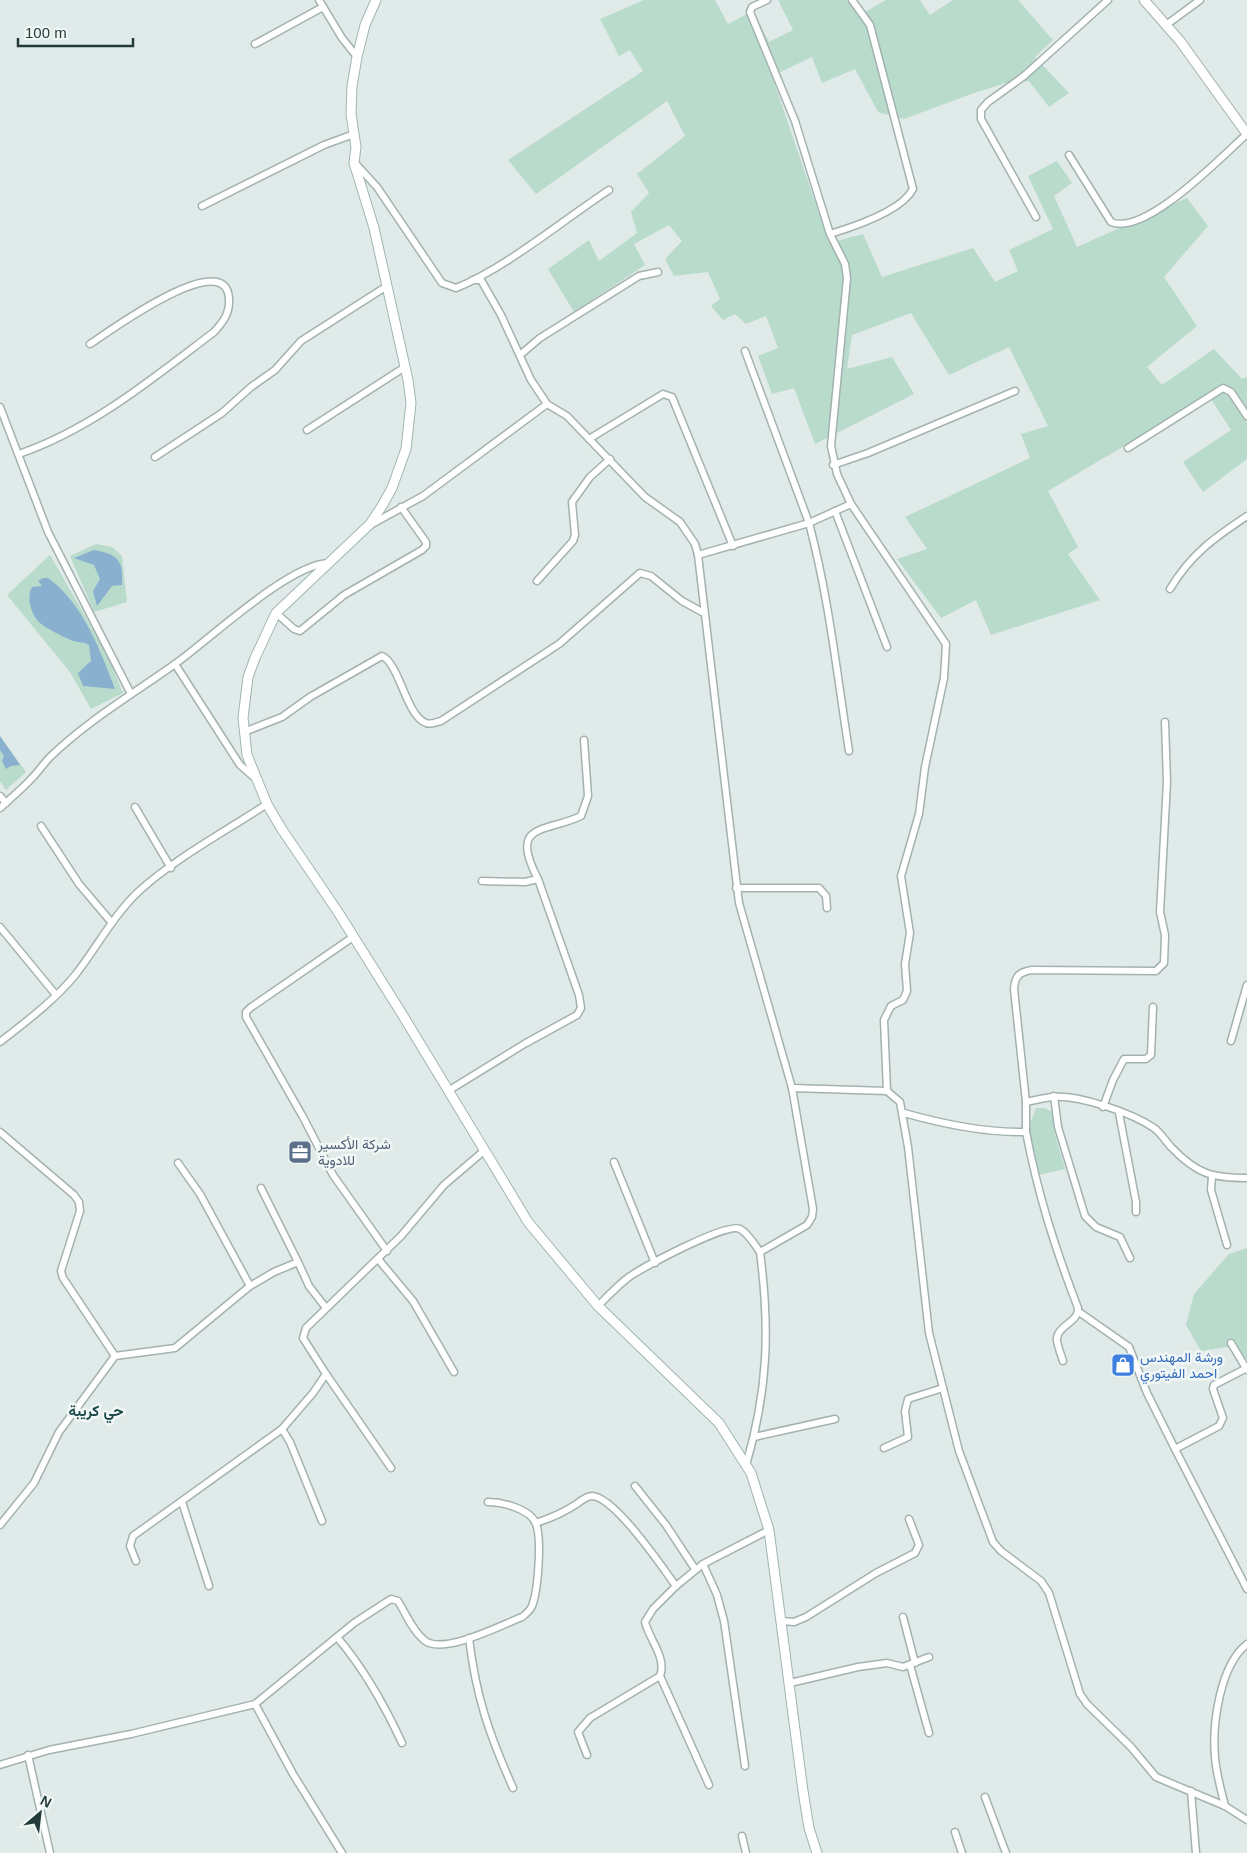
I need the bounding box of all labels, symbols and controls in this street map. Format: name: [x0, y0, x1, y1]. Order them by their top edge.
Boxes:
scale bar: [18, 15, 132, 47]
text: 100 m: [25, 24, 67, 41]
place label: شركة الأكسير للادوية: [317, 1136, 391, 1169]
office icon: شركة الأكسير للادوية: [287, 1139, 313, 1165]
place label: ورشة المهندس احمد الفيتوري: [1140, 1349, 1223, 1385]
shop icon: ورشة المهندس احمد الفيتوري: [1110, 1352, 1136, 1378]
district label: حي كريبة: [69, 1402, 124, 1424]
north arrow: [15, 1788, 65, 1838]
text: N: [38, 1792, 54, 1811]

